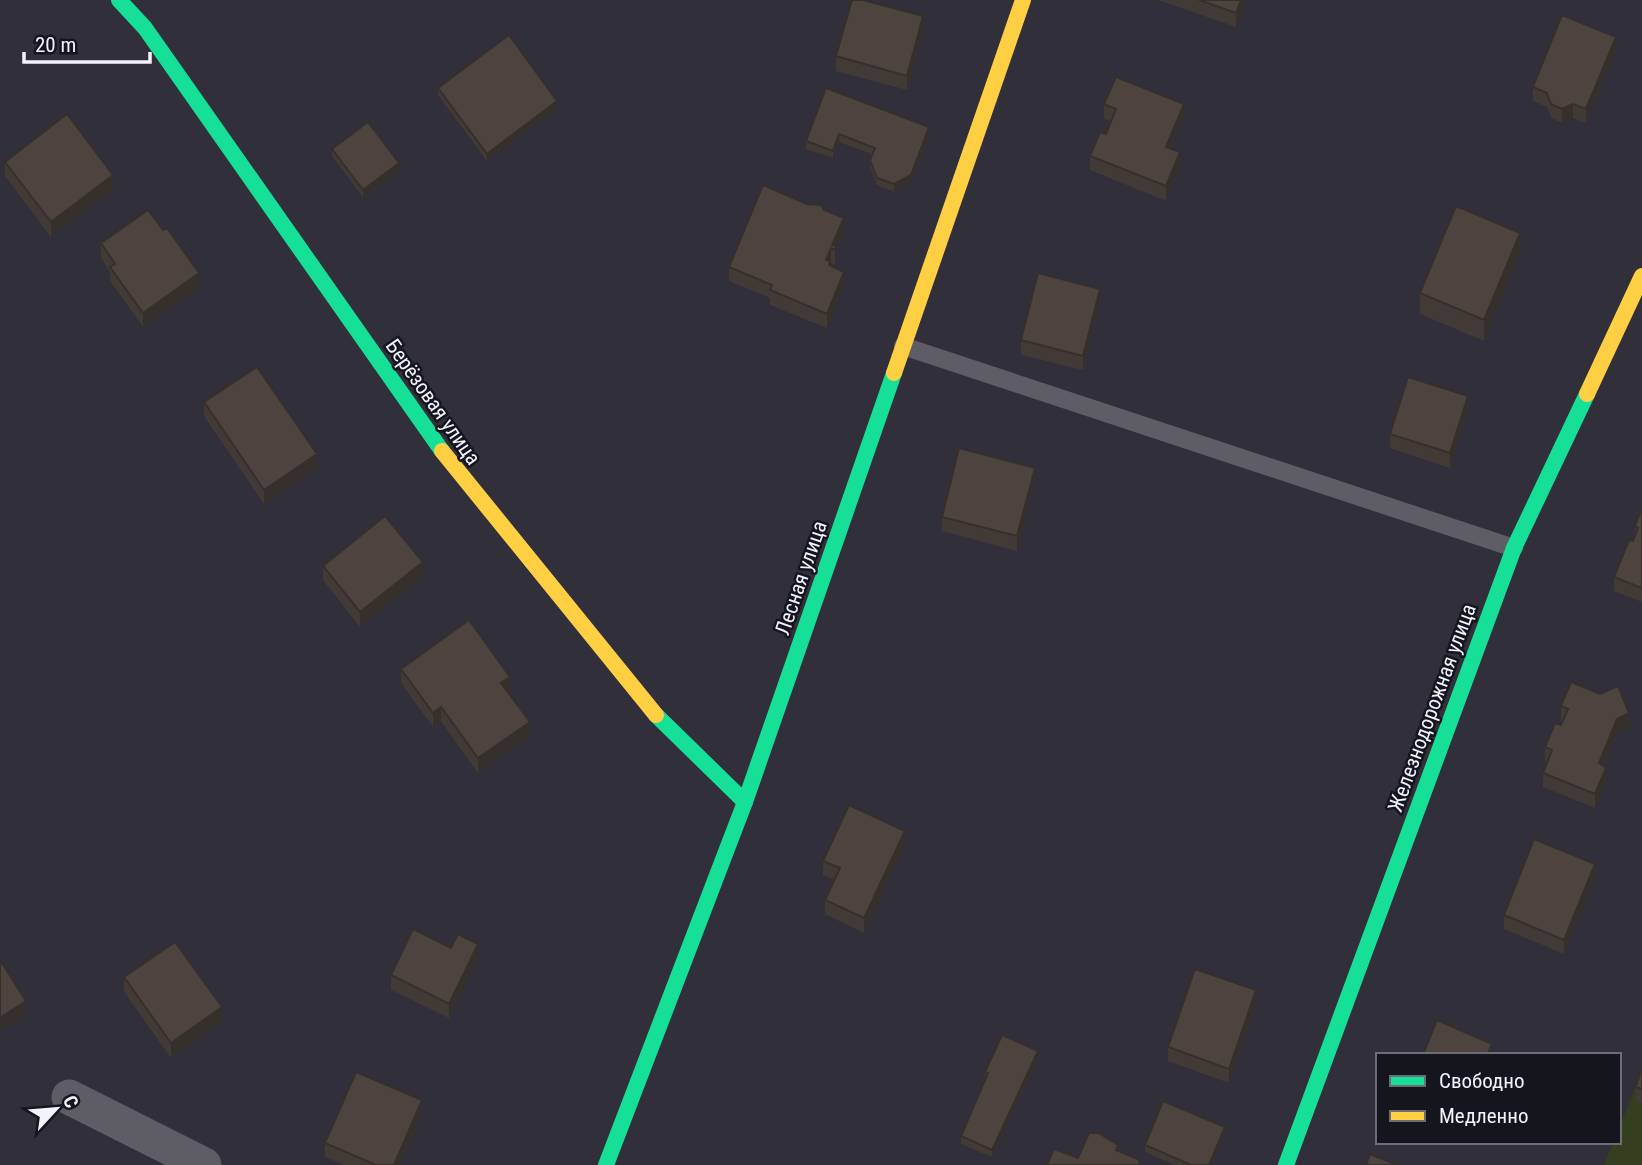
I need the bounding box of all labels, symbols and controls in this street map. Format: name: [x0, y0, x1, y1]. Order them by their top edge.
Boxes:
scale bar: [24, 21, 150, 65]
text: 20 m: [35, 33, 76, 57]
street label: Берёзовая улица: [381, 335, 485, 469]
street label: Лесная улица: [770, 518, 832, 638]
street label: Железнодорожная улица: [1383, 601, 1481, 815]
legend: [1376, 1053, 1621, 1144]
text: Свободно: [1439, 1069, 1525, 1093]
north arrow: [21, 1074, 91, 1144]
text: С: [58, 1092, 84, 1112]
text: Медленно: [1439, 1104, 1528, 1128]

